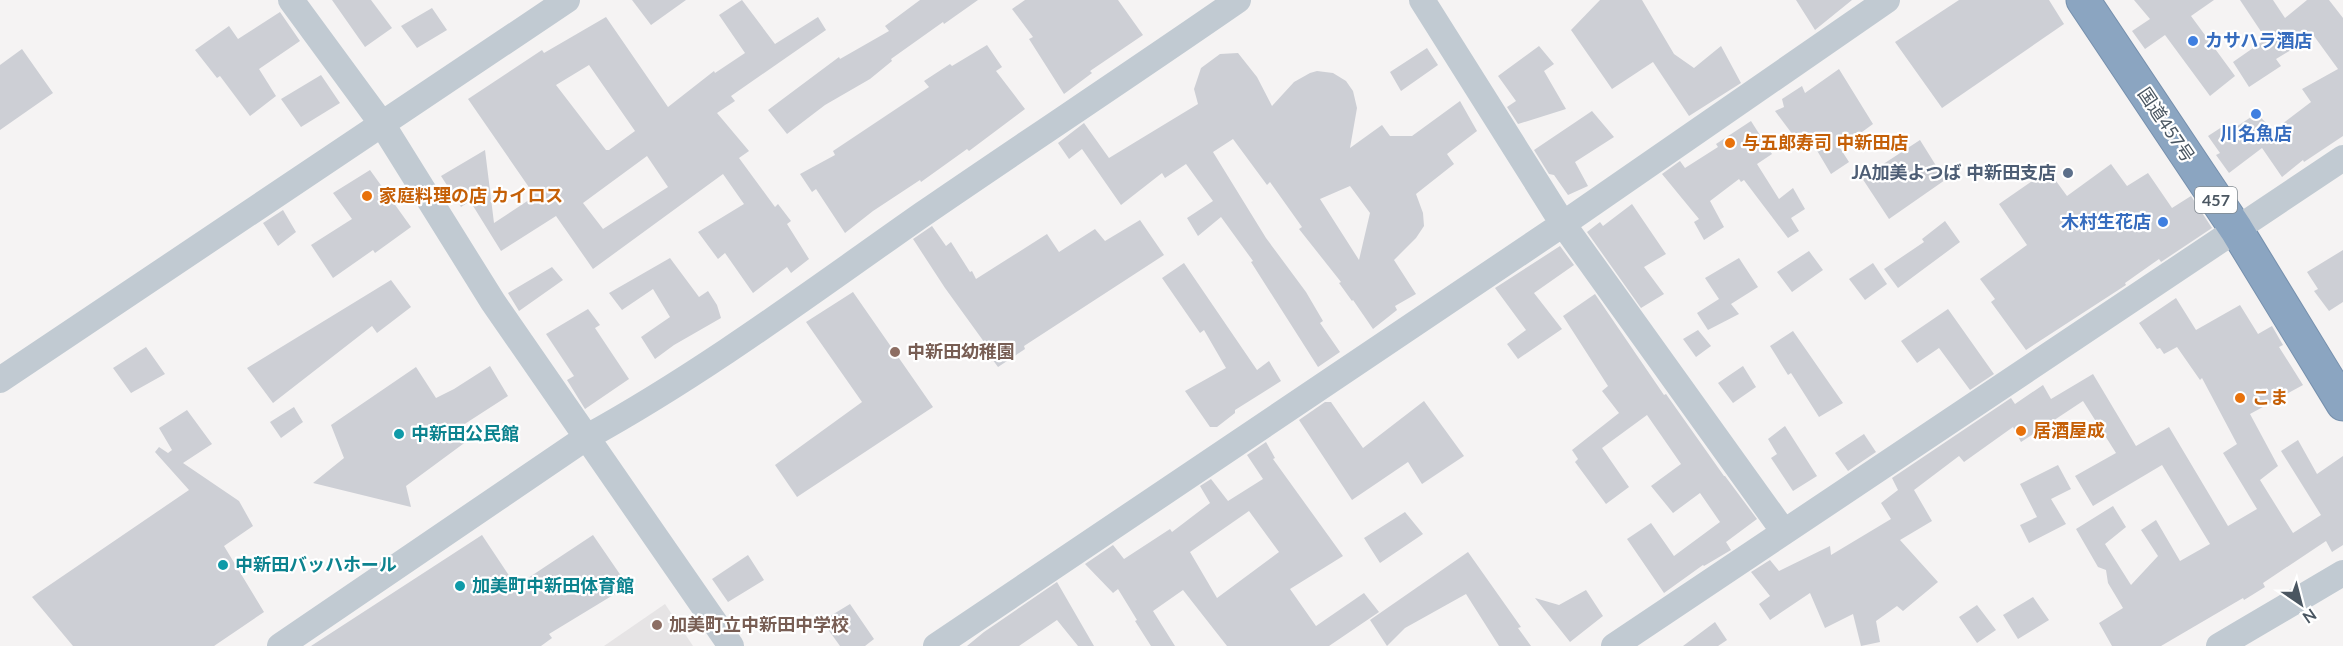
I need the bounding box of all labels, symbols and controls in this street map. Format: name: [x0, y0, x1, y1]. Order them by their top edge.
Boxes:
place label: カサハラ酒店: [2205, 29, 2312, 51]
marker: カサハラ酒店: [2186, 34, 2200, 48]
street label: 国道457号: [2134, 83, 2200, 166]
marker: 川名魚店: [2249, 107, 2263, 121]
place label: 川名魚店: [2220, 122, 2292, 144]
place label: 与五郎寿司 中新田店: [1742, 131, 1908, 153]
marker: 与五郎寿司 中新田店: [1723, 136, 1737, 150]
place label: JA加美よつば 中新田支店: [1852, 161, 2056, 183]
marker: JA加美よつば 中新田支店: [2061, 166, 2075, 180]
place label: 家庭料理の店 カイロス: [379, 184, 563, 206]
road number: 457: [2195, 187, 2237, 213]
marker: 家庭料理の店 カイロス: [360, 189, 374, 203]
place label: 木村生花店: [2061, 210, 2151, 232]
marker: 木村生花店: [2156, 215, 2170, 229]
place label: 中新田幼稚園: [907, 340, 1015, 362]
marker: 中新田幼稚園: [888, 345, 902, 359]
place label: こま: [2252, 386, 2288, 408]
marker: こま: [2233, 391, 2247, 405]
place label: 居酒屋成: [2033, 419, 2105, 441]
place label: 中新田公民館: [411, 422, 519, 444]
marker: 居酒屋成: [2014, 424, 2028, 438]
marker: 中新田公民館: [392, 427, 406, 441]
place label: 中新田バッハホール: [235, 553, 397, 575]
marker: 中新田バッハホール: [216, 558, 230, 572]
place label: 加美町中新田体育館: [472, 574, 634, 596]
north arrow: [2271, 574, 2331, 634]
marker: 加美町中新田体育館: [453, 579, 467, 593]
text: N: [2299, 605, 2320, 628]
place label: 加美町立中新田中学校: [669, 613, 849, 635]
marker: 加美町立中新田中学校: [650, 618, 664, 632]

